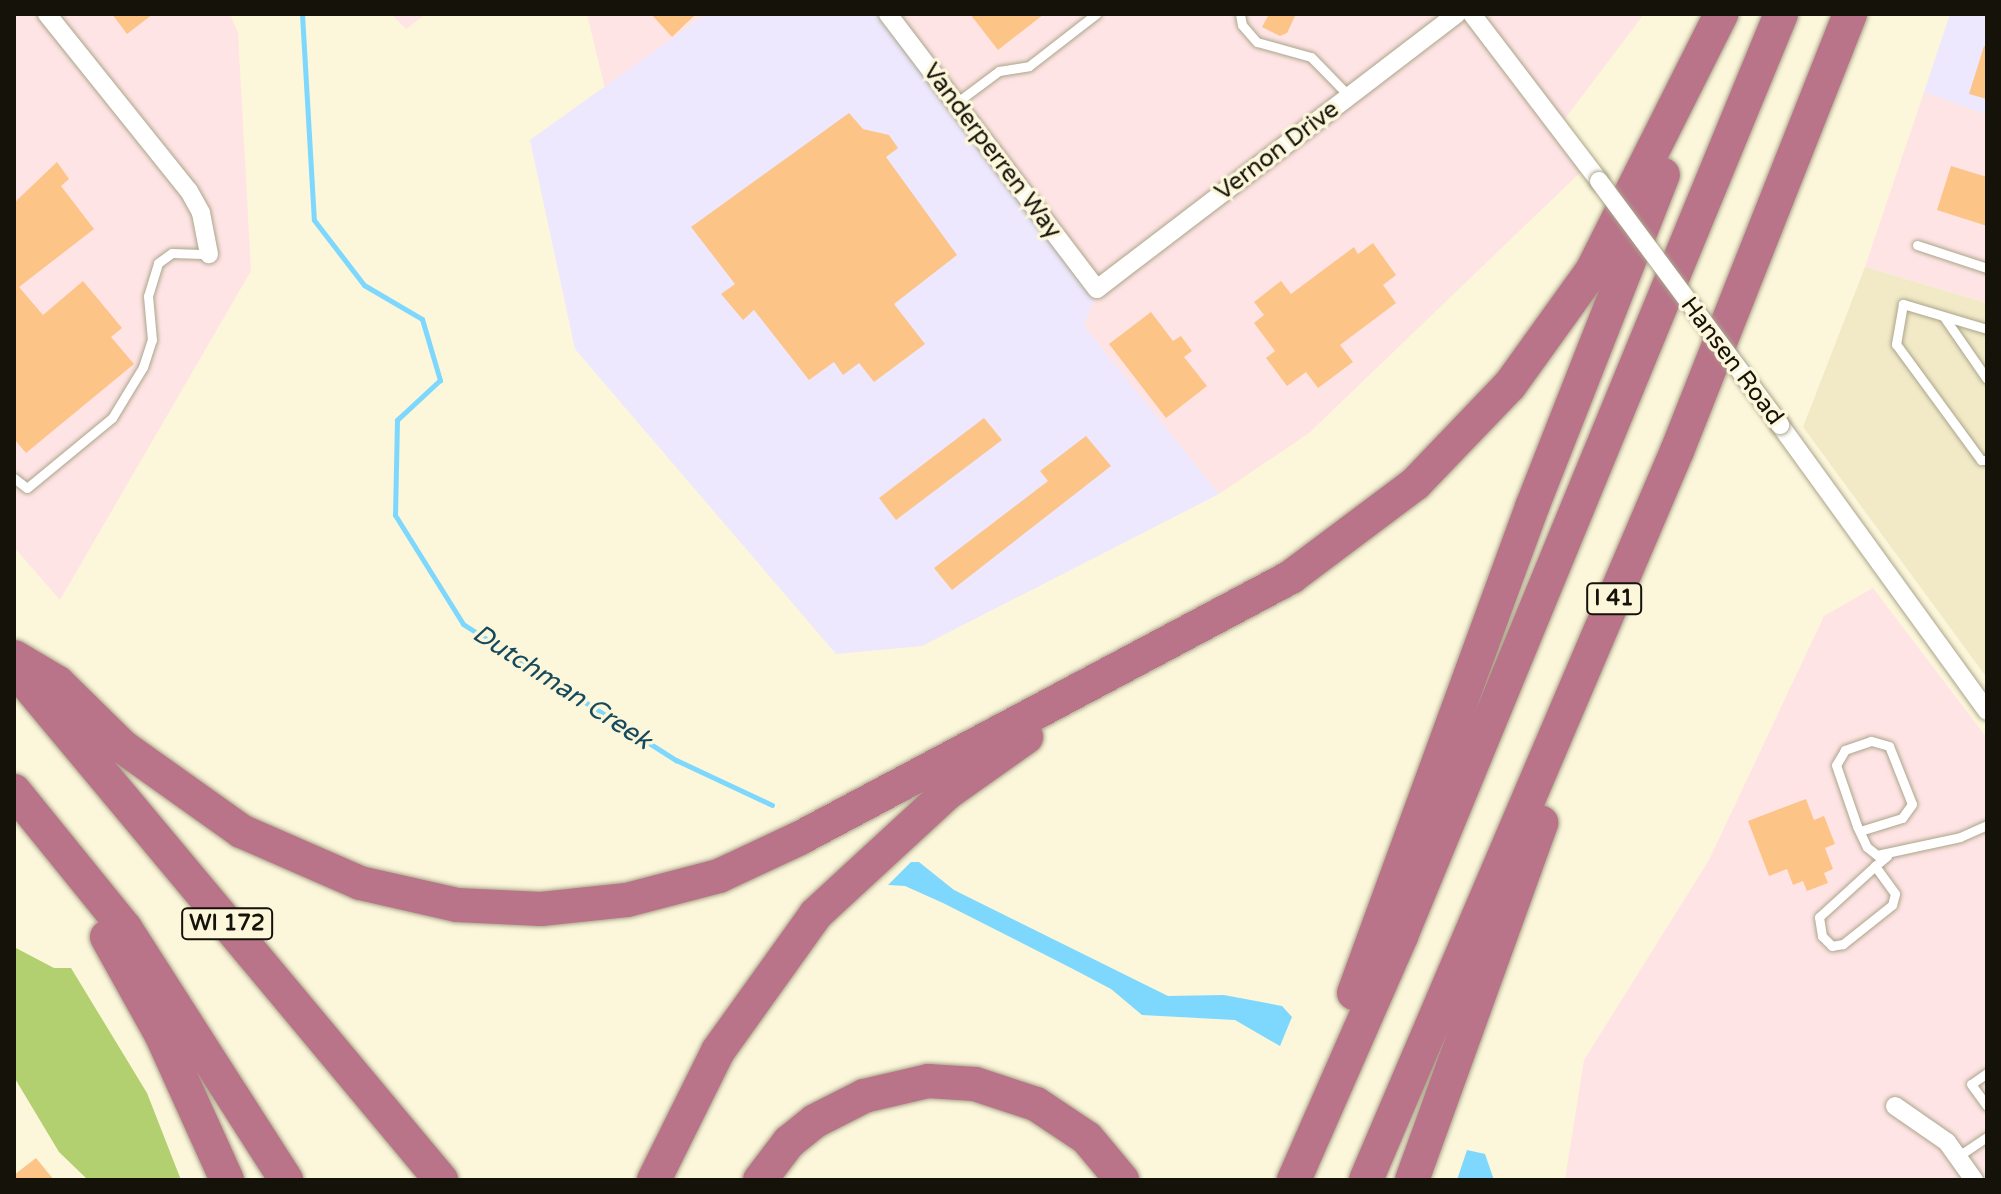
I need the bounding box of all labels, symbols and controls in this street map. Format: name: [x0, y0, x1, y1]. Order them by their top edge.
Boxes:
street label: Vanderperren Way: [917, 58, 1067, 244]
street label: Vernon Drive: [1210, 95, 1344, 207]
street label: Hansen Road: [1675, 291, 1789, 431]
road number: I 41: [1586, 581, 1642, 617]
water label: Dutchman Creek: [467, 618, 657, 756]
road number: WI 172: [181, 906, 273, 942]

